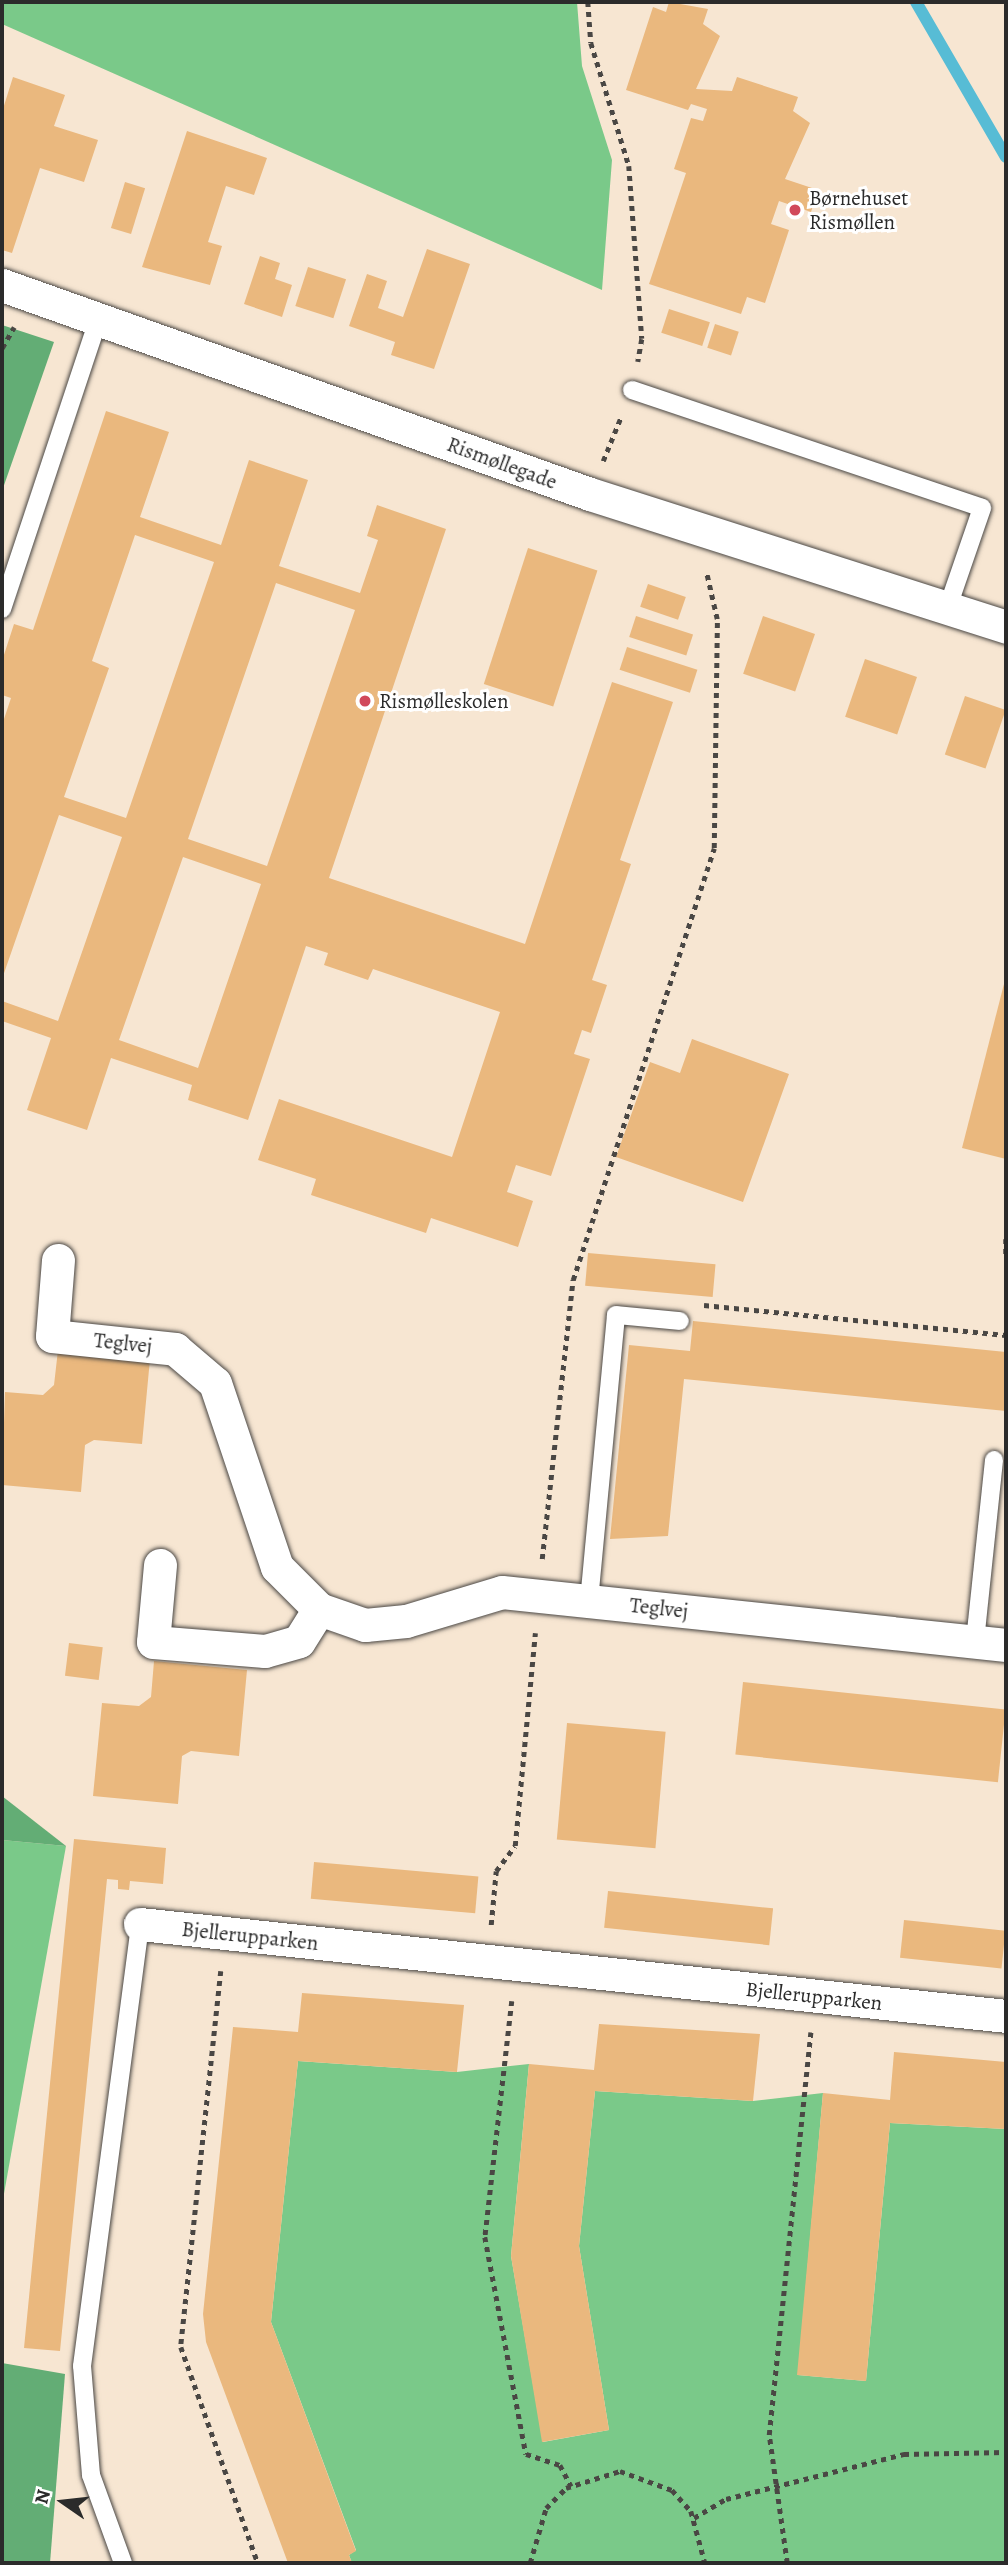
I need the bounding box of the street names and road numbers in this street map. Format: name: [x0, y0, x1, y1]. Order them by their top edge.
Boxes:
street label: Rismøllegade: [444, 431, 560, 495]
street label: Teglvej: [92, 1327, 154, 1359]
street label: Teglvej: [628, 1592, 690, 1624]
street label: Bjellerupparken: [180, 1916, 320, 1956]
street label: Bjellerupparken: [744, 1976, 884, 2016]

